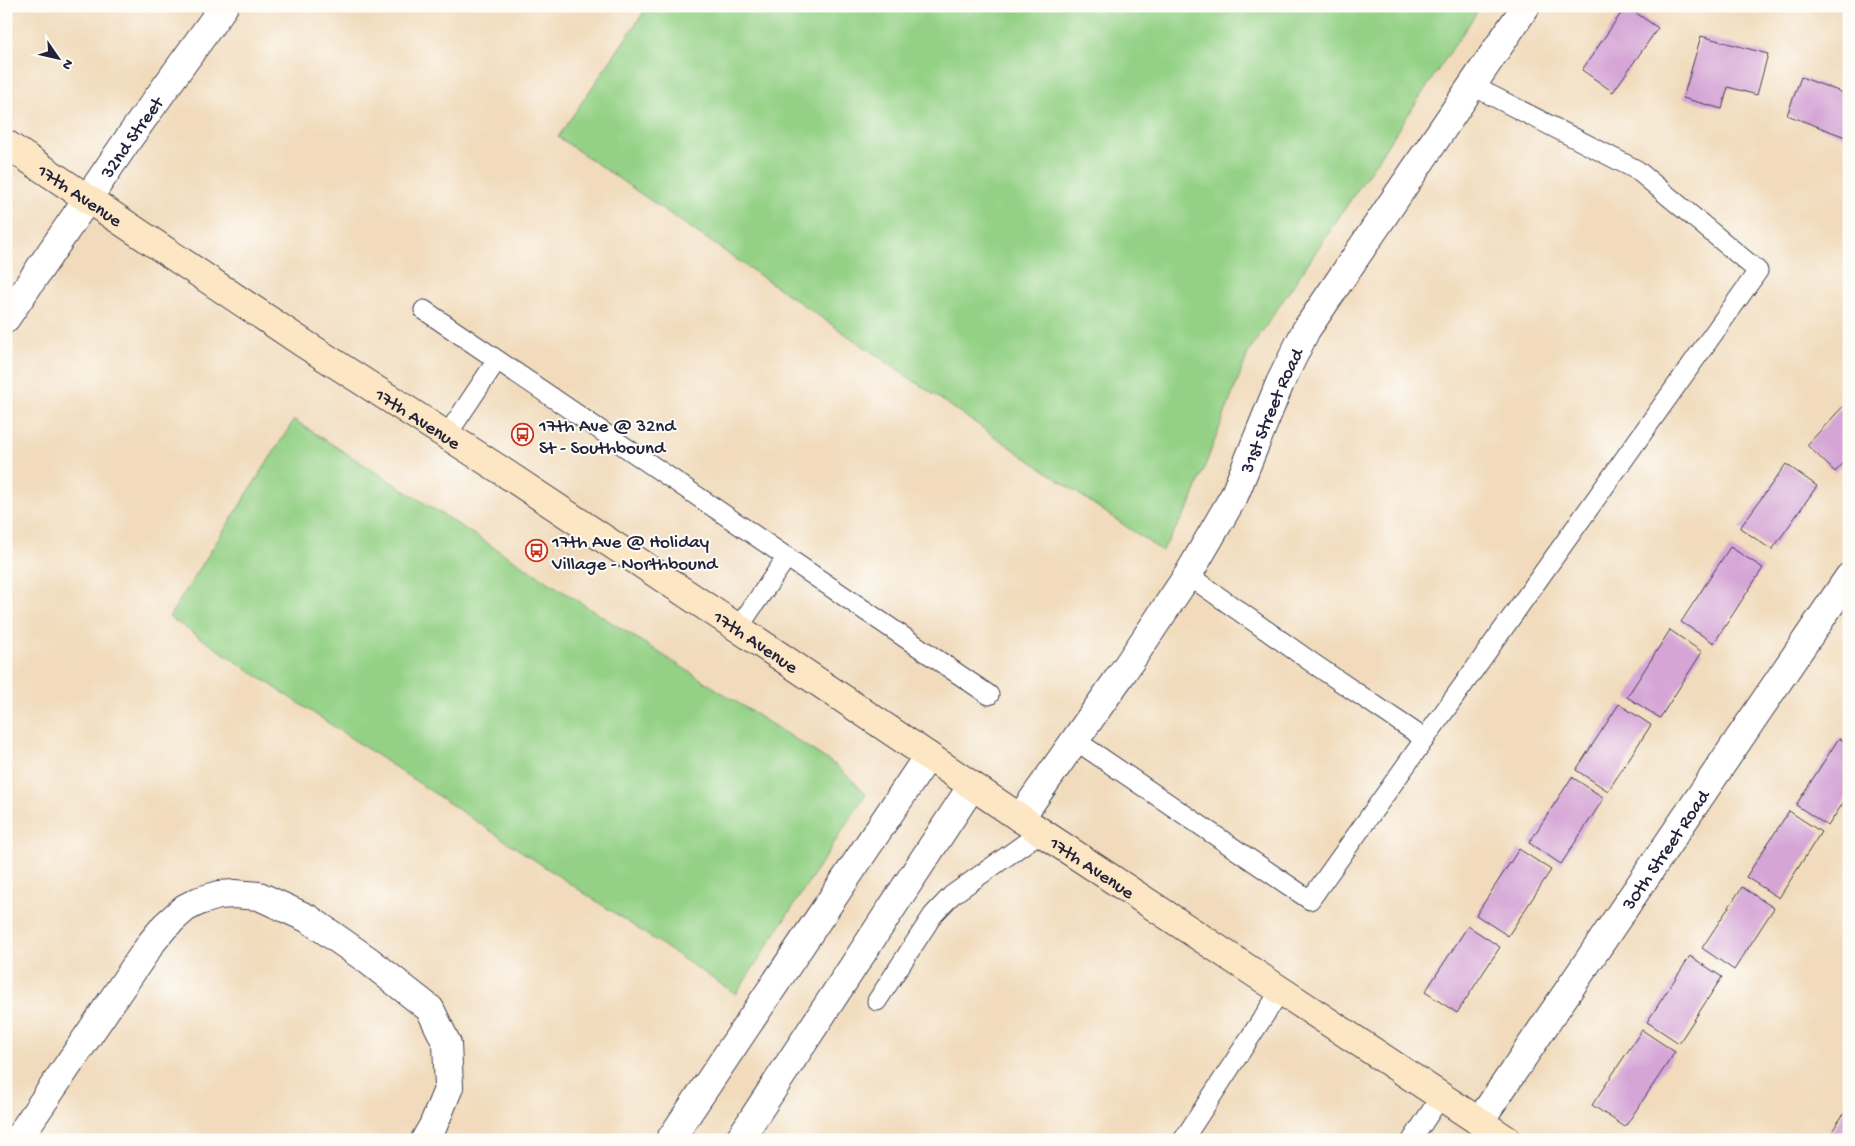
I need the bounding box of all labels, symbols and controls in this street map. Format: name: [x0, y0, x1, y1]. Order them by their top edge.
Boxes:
north arrow: [32, 32, 82, 82]
text: N: [57, 55, 76, 72]
street label: 32nd Street: [96, 92, 171, 185]
street label: 17th Avenue: [31, 160, 126, 234]
street label: 31st Street Road: [1236, 344, 1311, 478]
street label: 17th Avenue: [369, 384, 464, 456]
place label: 17th Ave @ 32nd St - Southbound: [538, 416, 677, 461]
bus stop icon: 17th Ave @ 32nd St - Southbound: [511, 423, 535, 447]
place label: 17th Ave @ Holiday Village - Northbound: [551, 532, 719, 577]
bus stop icon: 17th Ave @ Holiday Village - Northbound: [524, 539, 548, 563]
street label: 17th Avenue: [707, 606, 802, 680]
street label: 30th Street Road: [1618, 785, 1717, 916]
street label: 17th Avenue: [1043, 832, 1138, 906]

